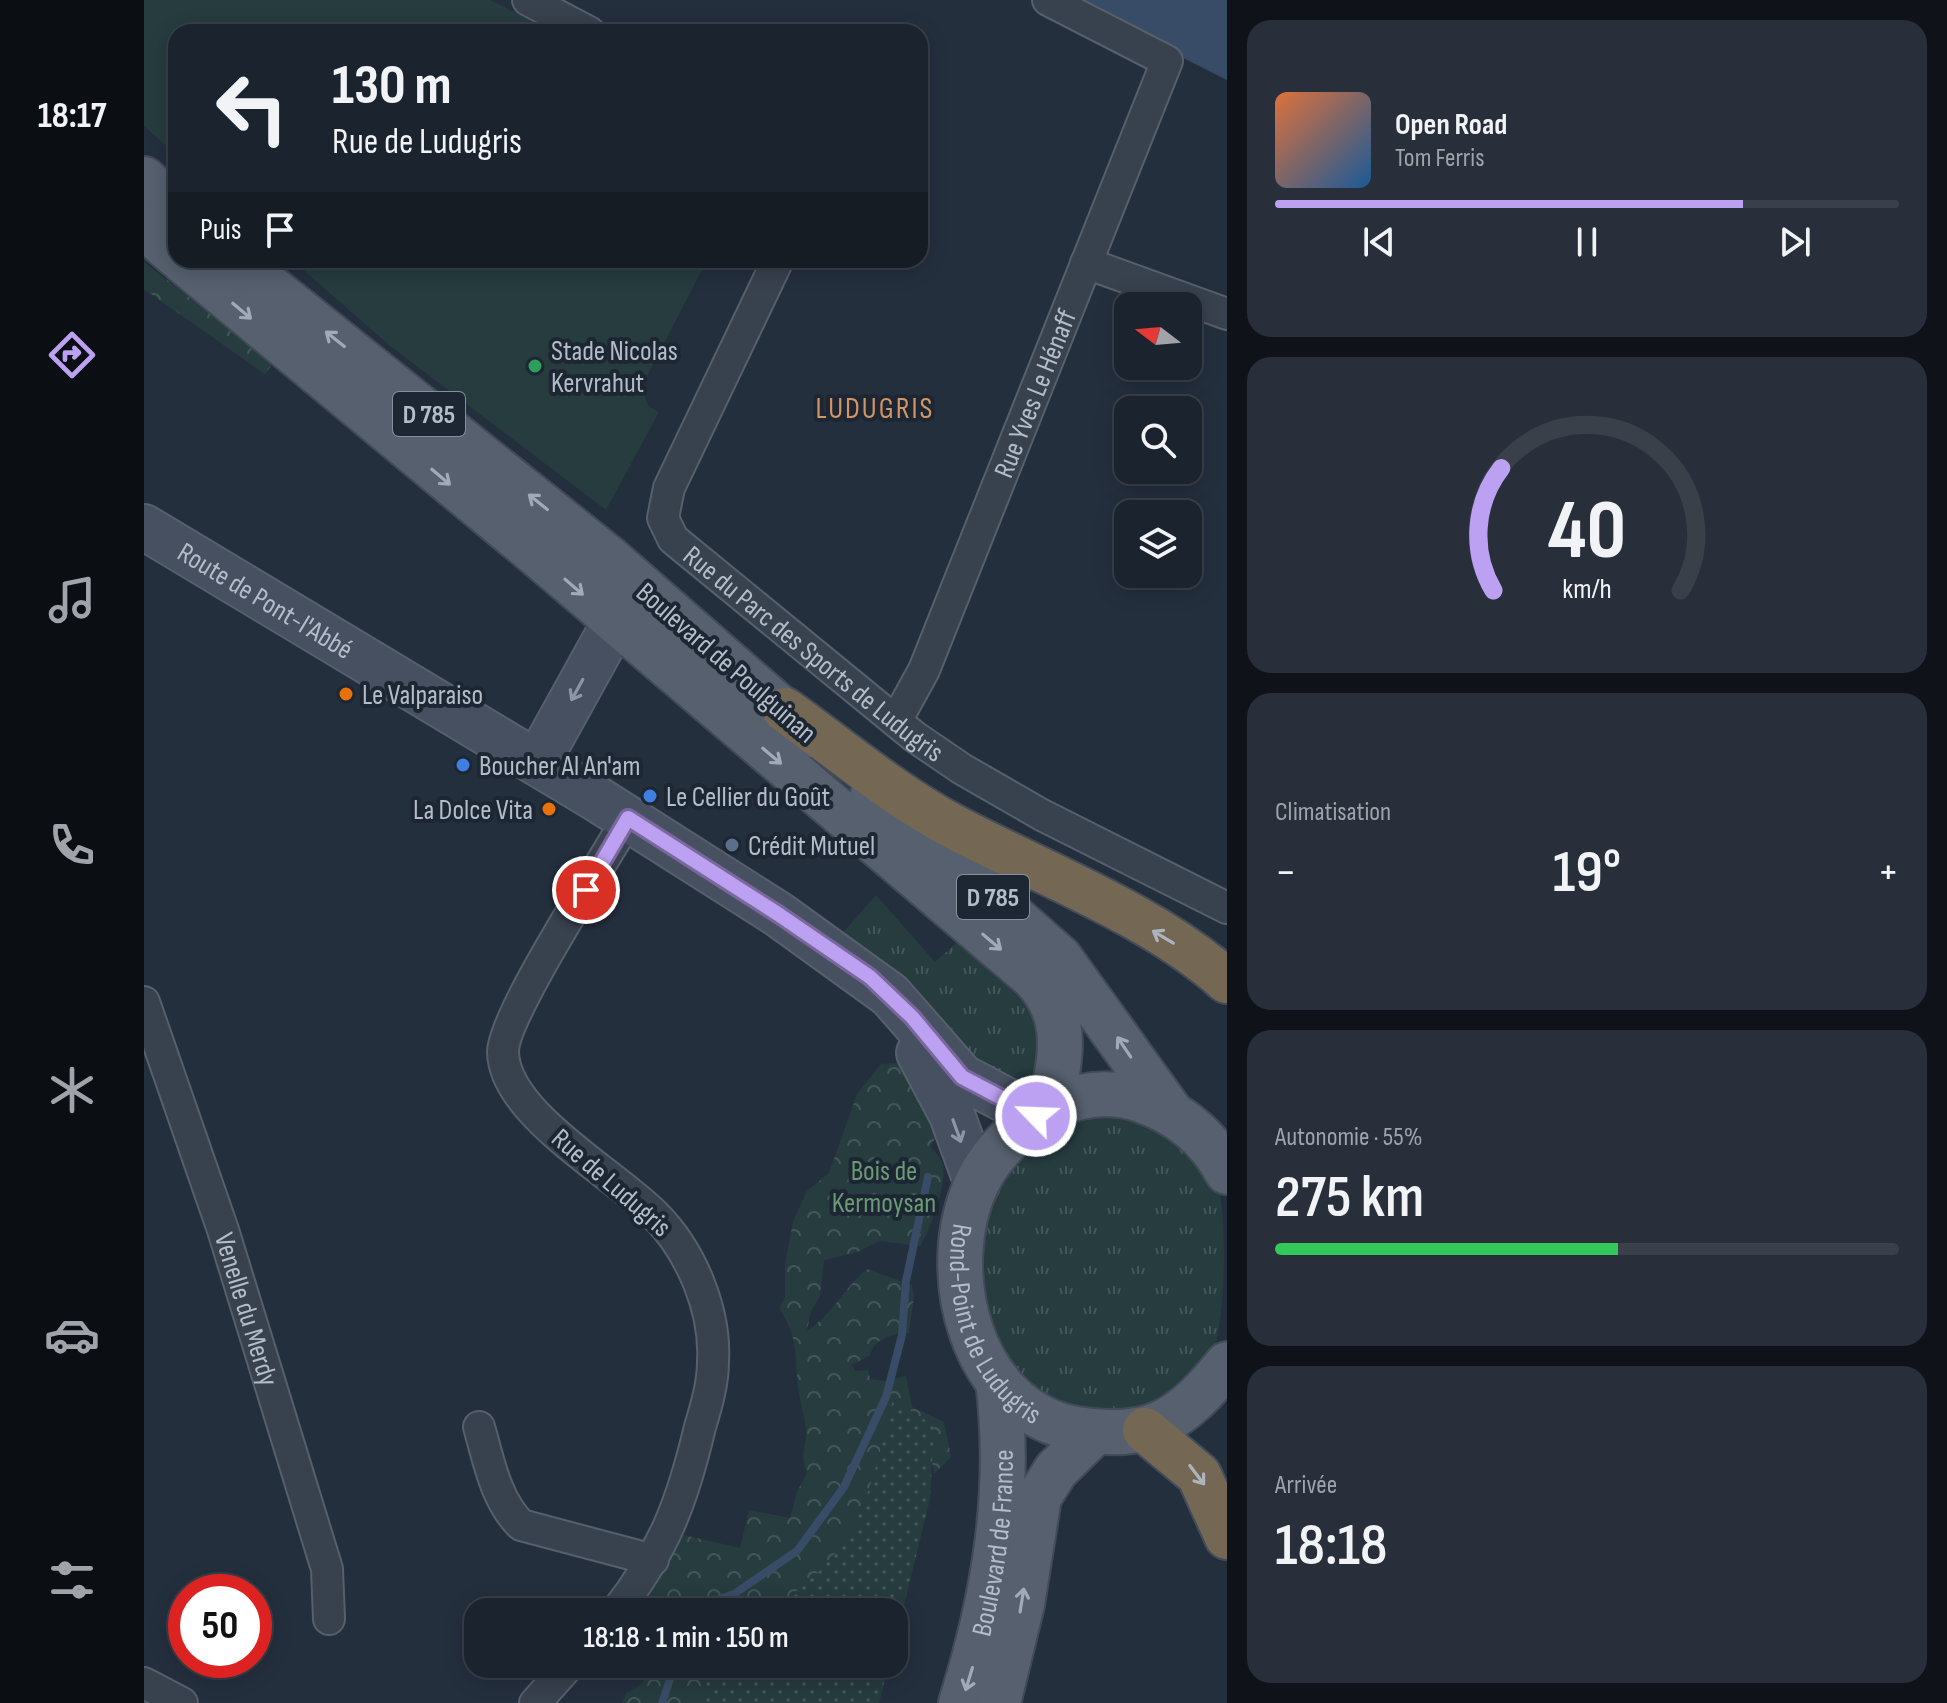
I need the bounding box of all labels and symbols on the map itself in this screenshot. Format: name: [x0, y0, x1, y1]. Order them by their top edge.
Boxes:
north arrow: [1114, 292, 1202, 380]
one-way arrow: [231, 301, 251, 319]
street label: Rue Yves Le Hénaff: [987, 304, 1084, 483]
one-way arrow: [325, 331, 346, 348]
place label: Stade Nicolas Kervrahut: [551, 335, 678, 400]
marker: Stade Nicolas Kervrahut: [526, 357, 544, 375]
district label: LUDUGRIS: [816, 391, 934, 427]
road number: D 785: [393, 392, 465, 436]
one-way arrow: [431, 468, 451, 486]
one-way arrow: [528, 493, 549, 510]
street label: Route de Pont-l'Abbé: [171, 536, 358, 667]
street label: Rue du Parc des Sports de Ludugris: [676, 539, 949, 769]
street label: Boulevard de Poulguinan: [629, 576, 823, 750]
one-way arrow: [564, 578, 584, 596]
one-way arrow: [569, 678, 585, 702]
place label: Le Valparaiso: [362, 679, 483, 712]
marker: Le Valparaiso: [337, 685, 355, 703]
one-way arrow: [762, 747, 782, 765]
place label: Boucher Al An'am: [479, 750, 640, 783]
marker: Boucher Al An'am: [454, 756, 472, 774]
place label: Le Cellier du Goût: [666, 781, 830, 814]
marker: Le Cellier du Goût: [641, 787, 659, 805]
place label: La Dolce Vita: [413, 794, 533, 827]
marker: La Dolce Vita: [540, 800, 558, 818]
place label: Crédit Mutuel: [748, 830, 875, 863]
marker: Crédit Mutuel: [723, 836, 741, 854]
pin: [552, 856, 620, 924]
road number: D 785: [957, 875, 1029, 919]
one-way arrow: [1152, 928, 1175, 944]
one-way arrow: [981, 933, 1002, 951]
one-way arrow: [1116, 1037, 1133, 1059]
position arrow: [994, 1074, 1078, 1158]
one-way arrow: [951, 1119, 966, 1144]
street label: Rue de Ludugris: [544, 1122, 678, 1244]
park label: Bois de Kermoysan: [832, 1155, 936, 1220]
street label: Rond-Point de Ludugris: [942, 1221, 1047, 1432]
street label: Venelle du Merdy: [207, 1229, 285, 1390]
street label: Boulevard de France: [965, 1450, 1021, 1640]
one-way arrow: [1188, 1464, 1205, 1485]
speed limit sign: 50: [168, 1574, 272, 1678]
one-way arrow: [1015, 1588, 1030, 1613]
one-way arrow: [960, 1667, 975, 1692]

